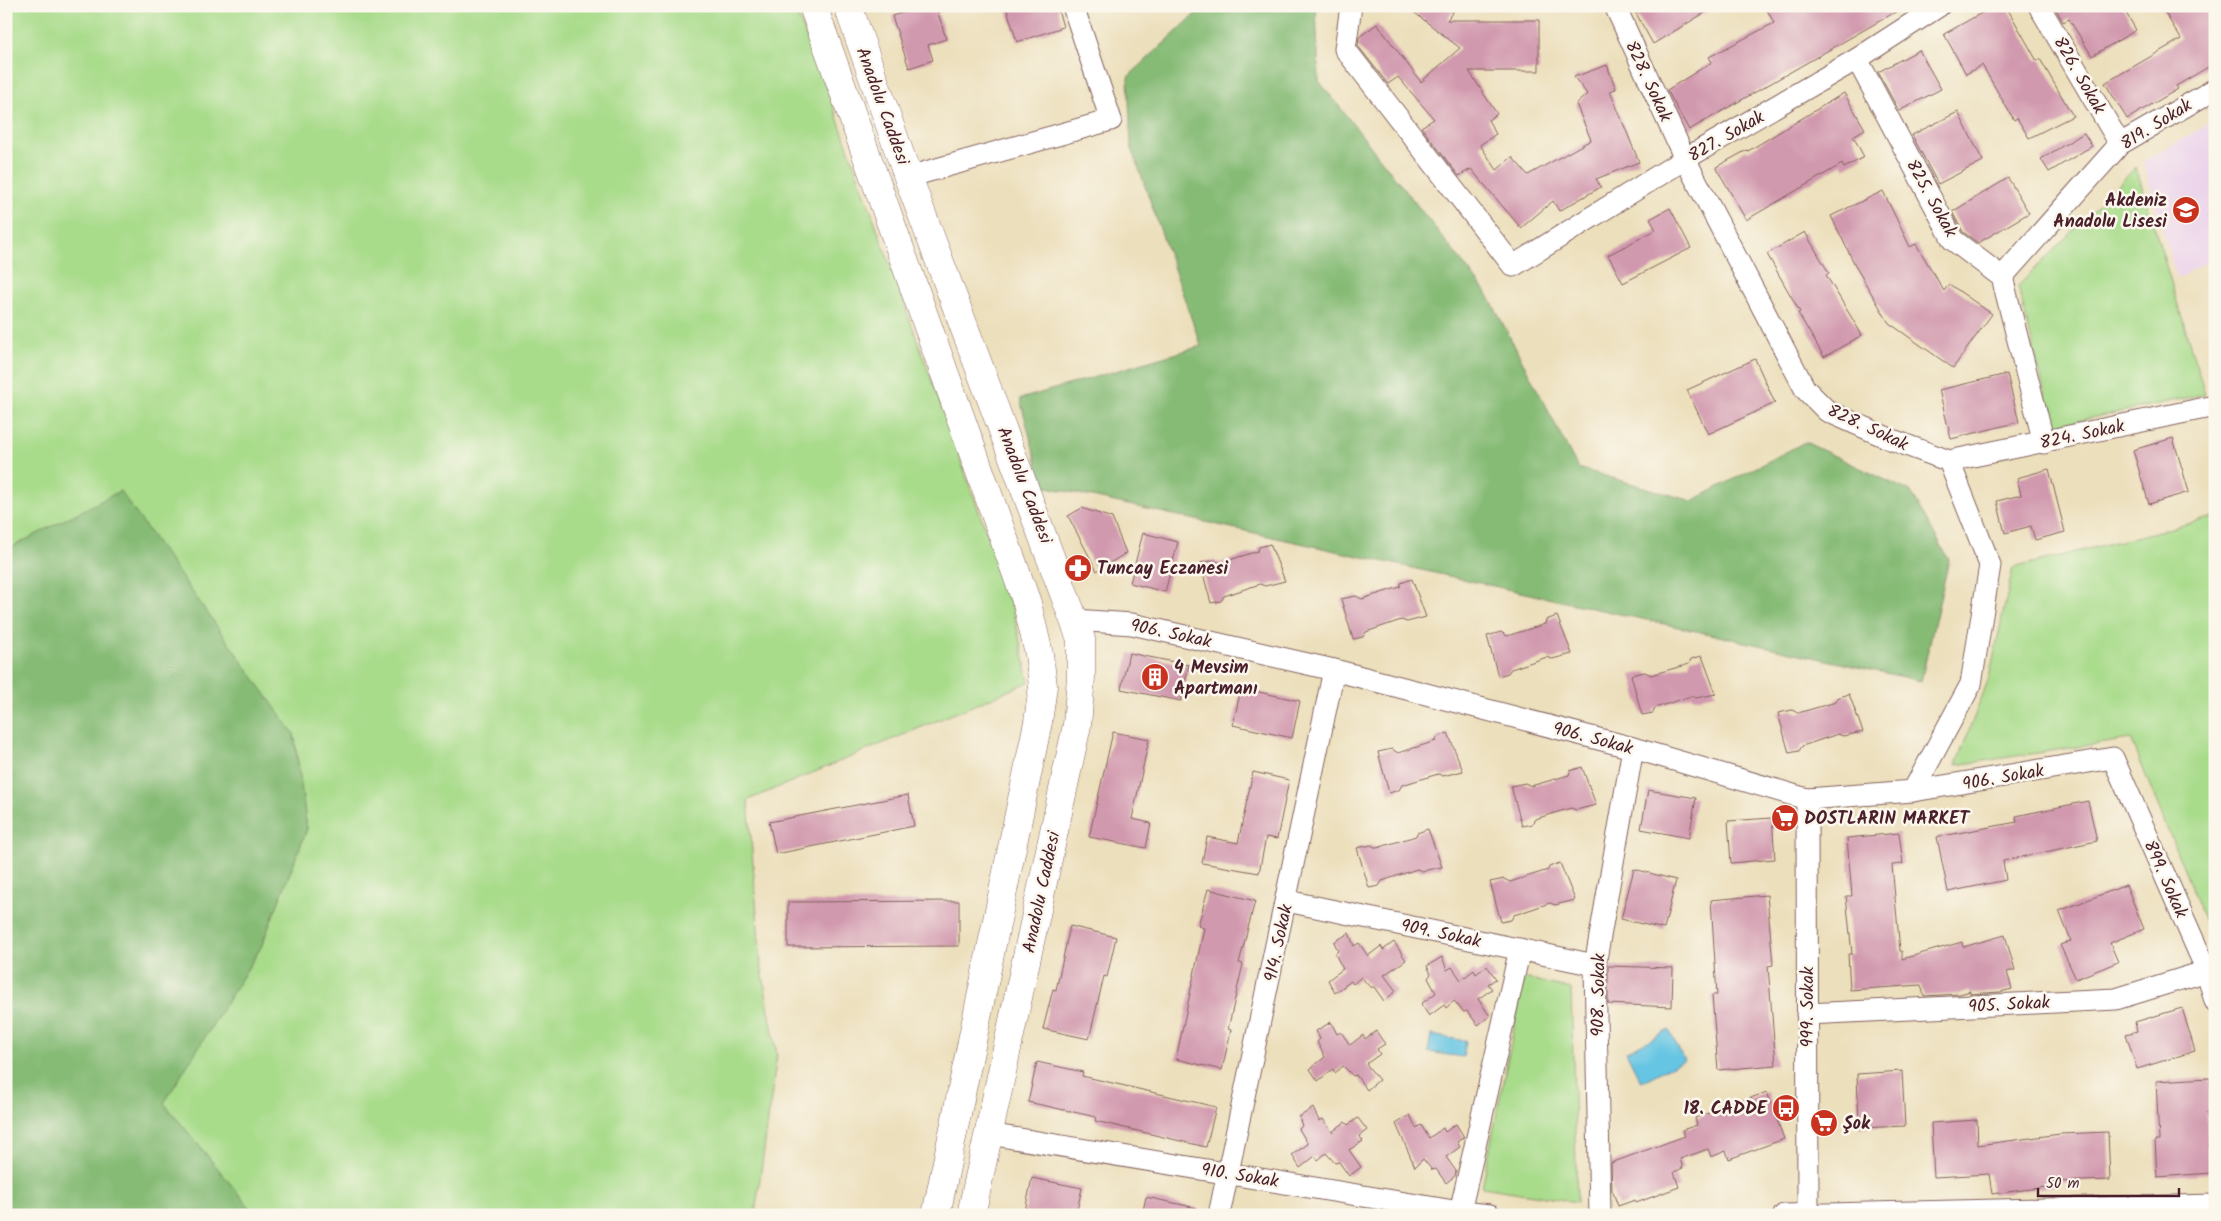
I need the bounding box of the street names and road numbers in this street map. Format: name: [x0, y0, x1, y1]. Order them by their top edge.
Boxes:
street label: 826. Sokak: [2045, 31, 2113, 121]
street label: 828. Sokak: [1616, 36, 1679, 128]
street label: Anadolu Caddesi: [847, 43, 917, 170]
street label: 819. Sokak: [2115, 92, 2199, 159]
street label: 827. Sokak: [1683, 103, 1771, 171]
street label: 825. Sokak: [1897, 154, 1964, 244]
street label: 828. Sokak: [1822, 397, 1913, 460]
street label: 824. Sokak: [2037, 412, 2128, 459]
street label: Anadolu Caddesi: [988, 423, 1060, 549]
street label: 906. Sokak: [1127, 612, 1214, 657]
street label: 906. Sokak: [1549, 715, 1637, 764]
street label: 906. Sokak: [1960, 757, 2047, 800]
street label: Anadolu Caddesi: [1015, 828, 1070, 956]
street label: 899. Sokak: [2135, 836, 2195, 924]
street label: 914. Sokak: [1257, 901, 1302, 985]
street label: 909. Sokak: [1398, 912, 1484, 957]
street label: 908. Sokak: [1584, 953, 1615, 1037]
street label: 999. Sokak: [1794, 966, 1823, 1047]
street label: 905. Sokak: [1967, 989, 2051, 1022]
street label: 910. Sokak: [1199, 1156, 1281, 1197]

